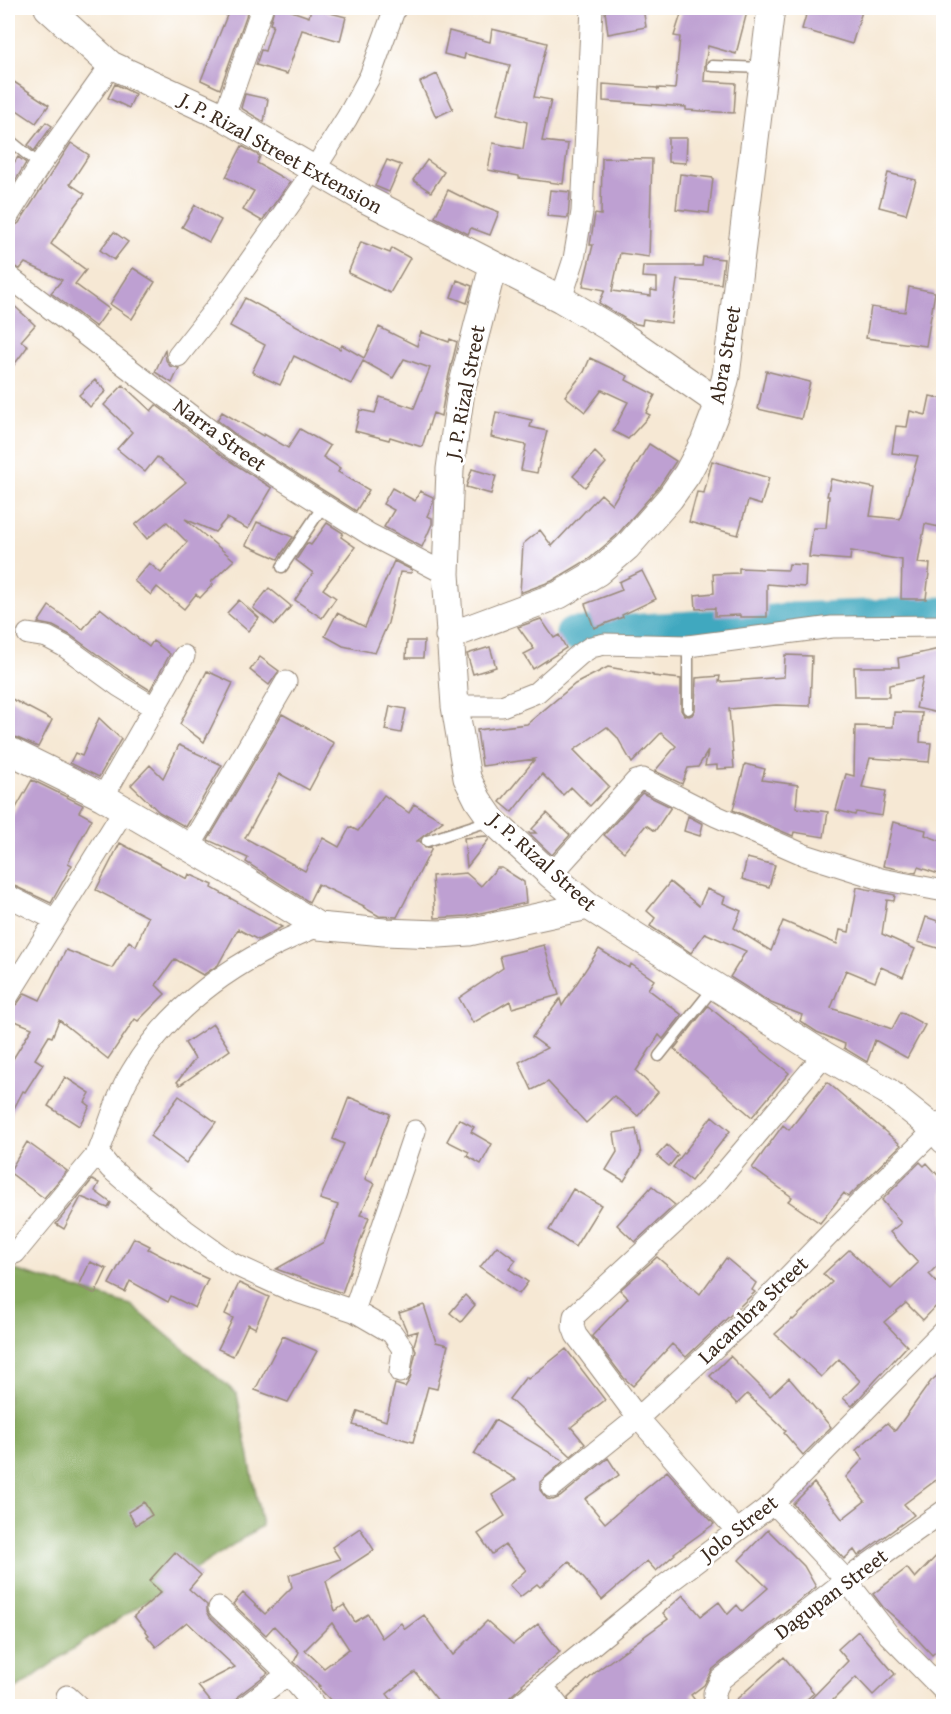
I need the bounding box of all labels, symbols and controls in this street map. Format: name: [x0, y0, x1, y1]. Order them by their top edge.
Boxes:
street label: J. P. Rizal Street Extension: [171, 82, 389, 221]
street label: Abra Street: [701, 303, 749, 407]
street label: J. P. Rizal Street: [436, 322, 493, 465]
street label: Narra Street: [167, 390, 274, 479]
street label: J. P. Rizal Street: [480, 803, 605, 919]
street label: Lacambra Street: [690, 1248, 815, 1371]
street label: Jolo Street: [691, 1487, 785, 1570]
street label: Dagupan Street: [767, 1540, 895, 1647]

